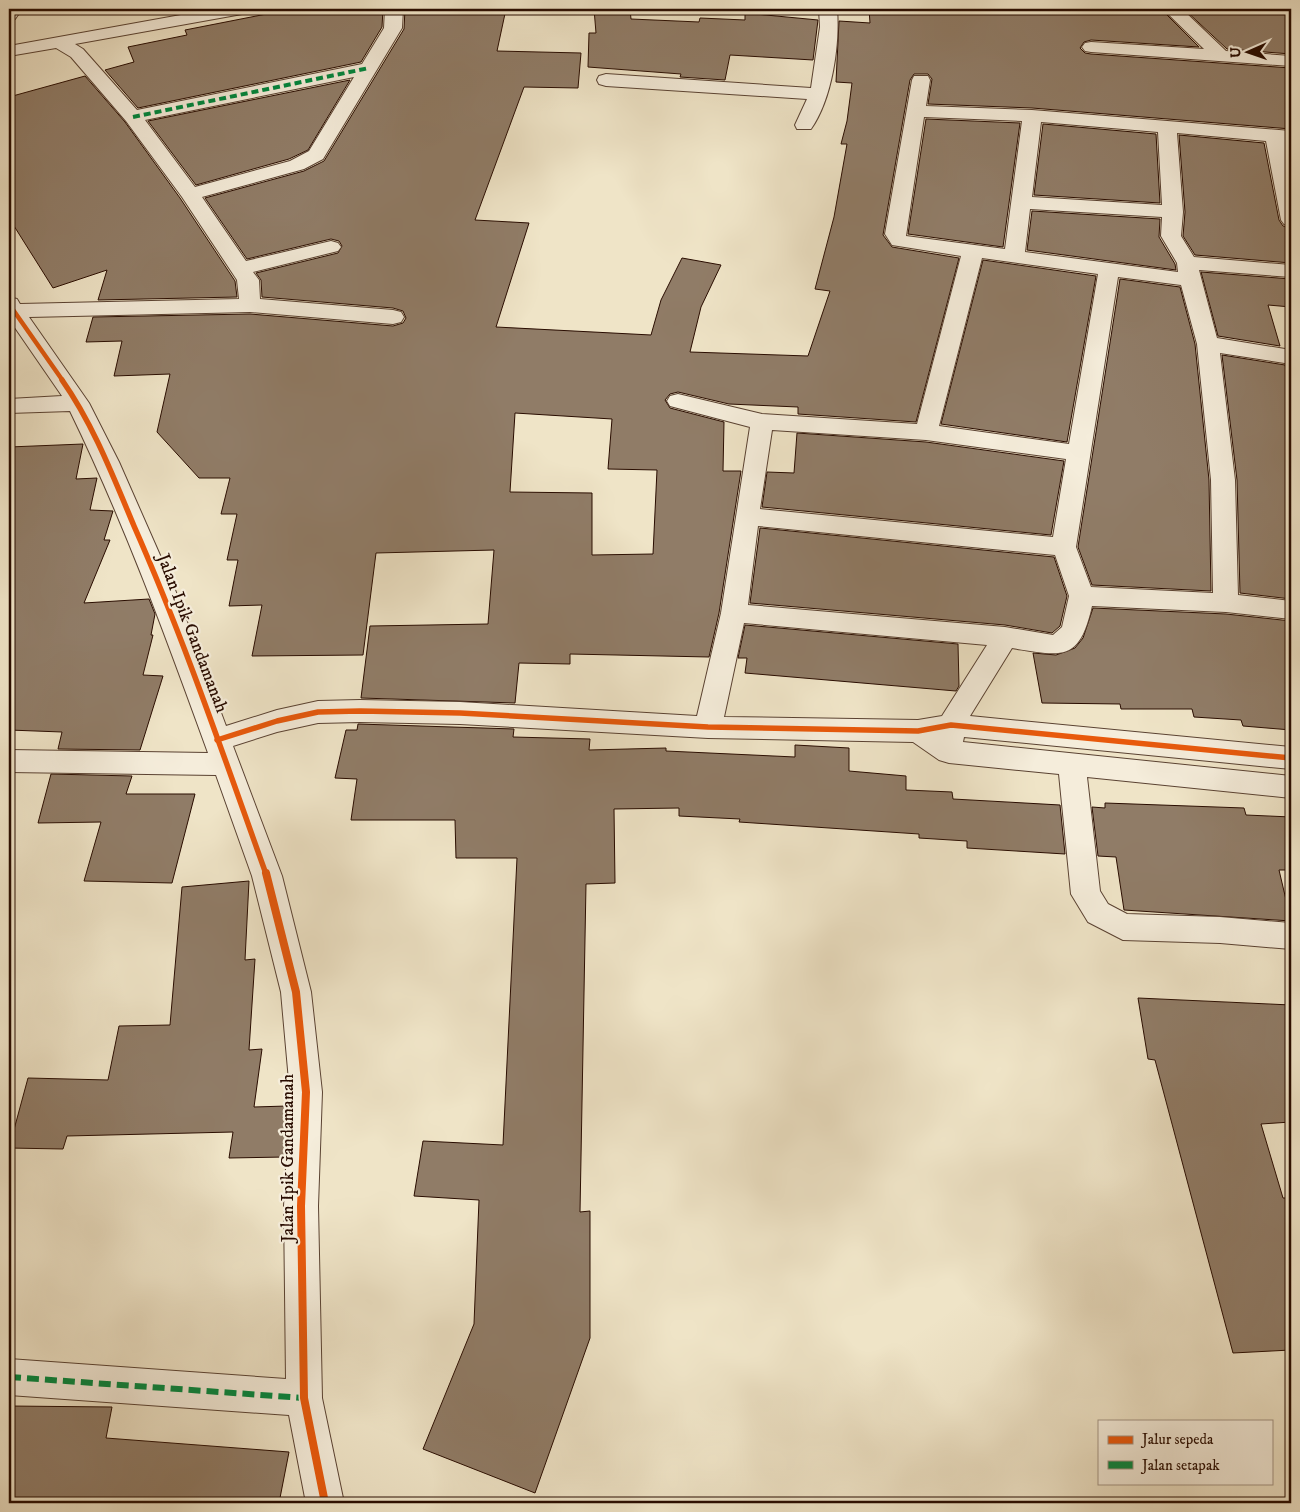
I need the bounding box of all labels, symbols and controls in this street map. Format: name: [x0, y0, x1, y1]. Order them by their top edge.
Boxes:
north arrow: [1222, 28, 1272, 78]
text: U: [1227, 47, 1245, 58]
street label: Jalan Ipik Gandamanah: [151, 549, 233, 716]
street label: Jalan Ipik Gandamanah: [277, 1073, 299, 1244]
legend: [1098, 1420, 1272, 1484]
text: Jalur sepeda: [1140, 1430, 1214, 1449]
text: Jalan setapak: [1140, 1456, 1220, 1475]

